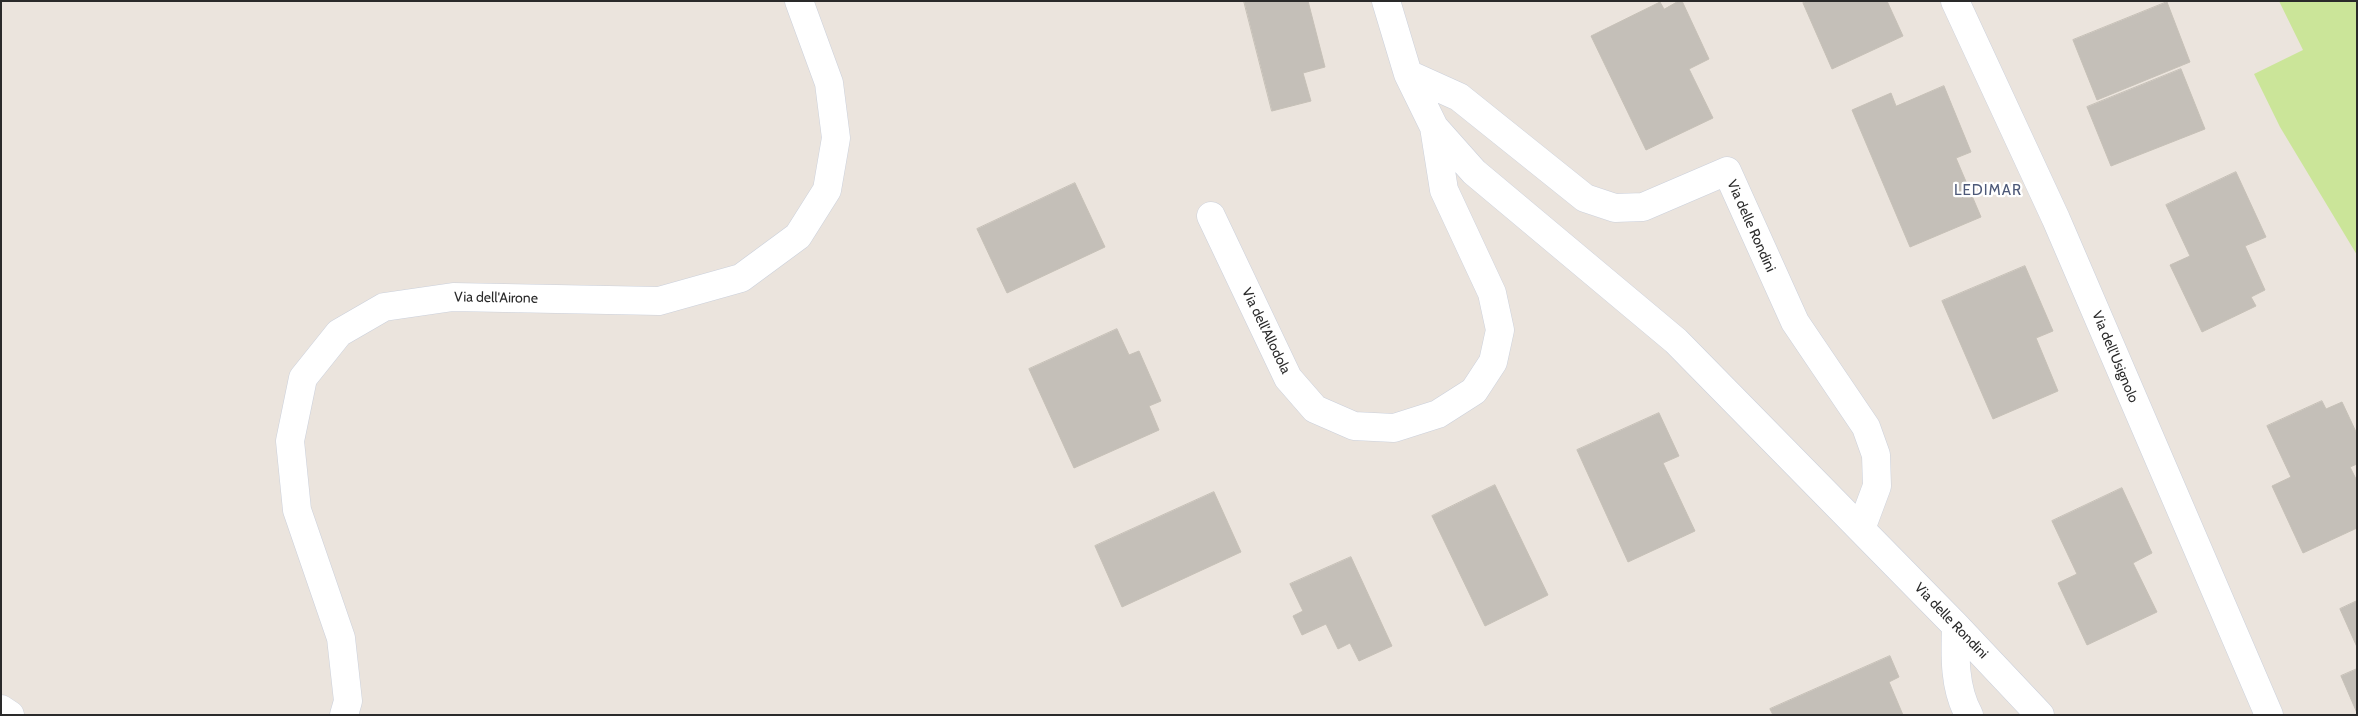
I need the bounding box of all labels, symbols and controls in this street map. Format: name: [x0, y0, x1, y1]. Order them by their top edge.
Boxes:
street label: Via delle Rondini: [1723, 177, 1779, 275]
district label: LEDIMAR: [1953, 182, 2023, 200]
street label: Via dell'Allodola: [1238, 285, 1294, 377]
street label: Via dell'Airone: [454, 289, 538, 307]
street label: Via dell'Usignolo: [2088, 309, 2142, 405]
street label: Via delle Rondini: [1911, 580, 1991, 662]

